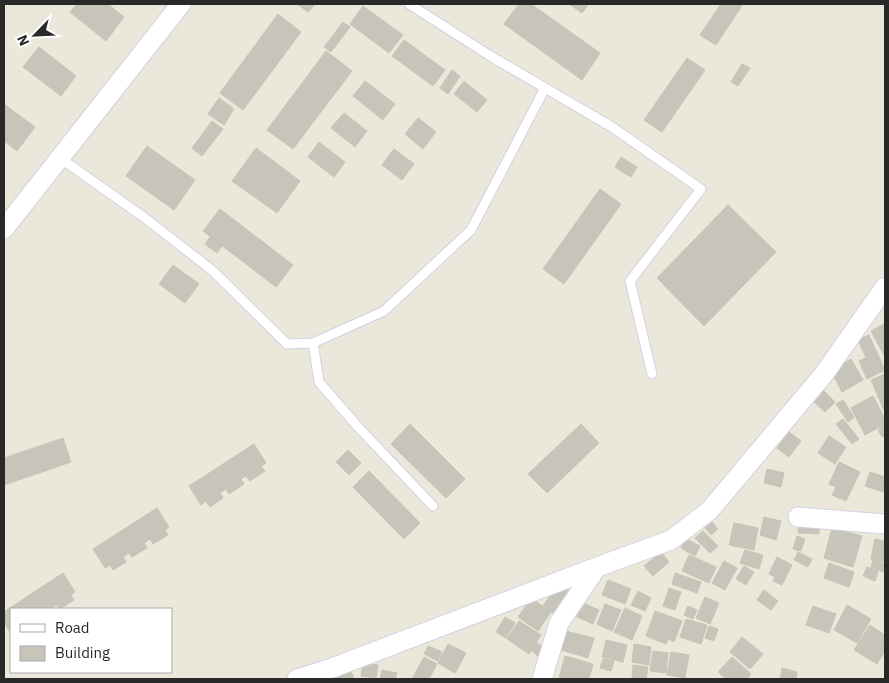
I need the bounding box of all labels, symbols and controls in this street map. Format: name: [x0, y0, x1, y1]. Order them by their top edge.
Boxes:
north arrow: [10, 10, 60, 60]
text: N: [13, 32, 33, 49]
legend: [10, 608, 172, 673]
text: Road: [55, 618, 90, 637]
text: Building: [55, 643, 110, 662]

